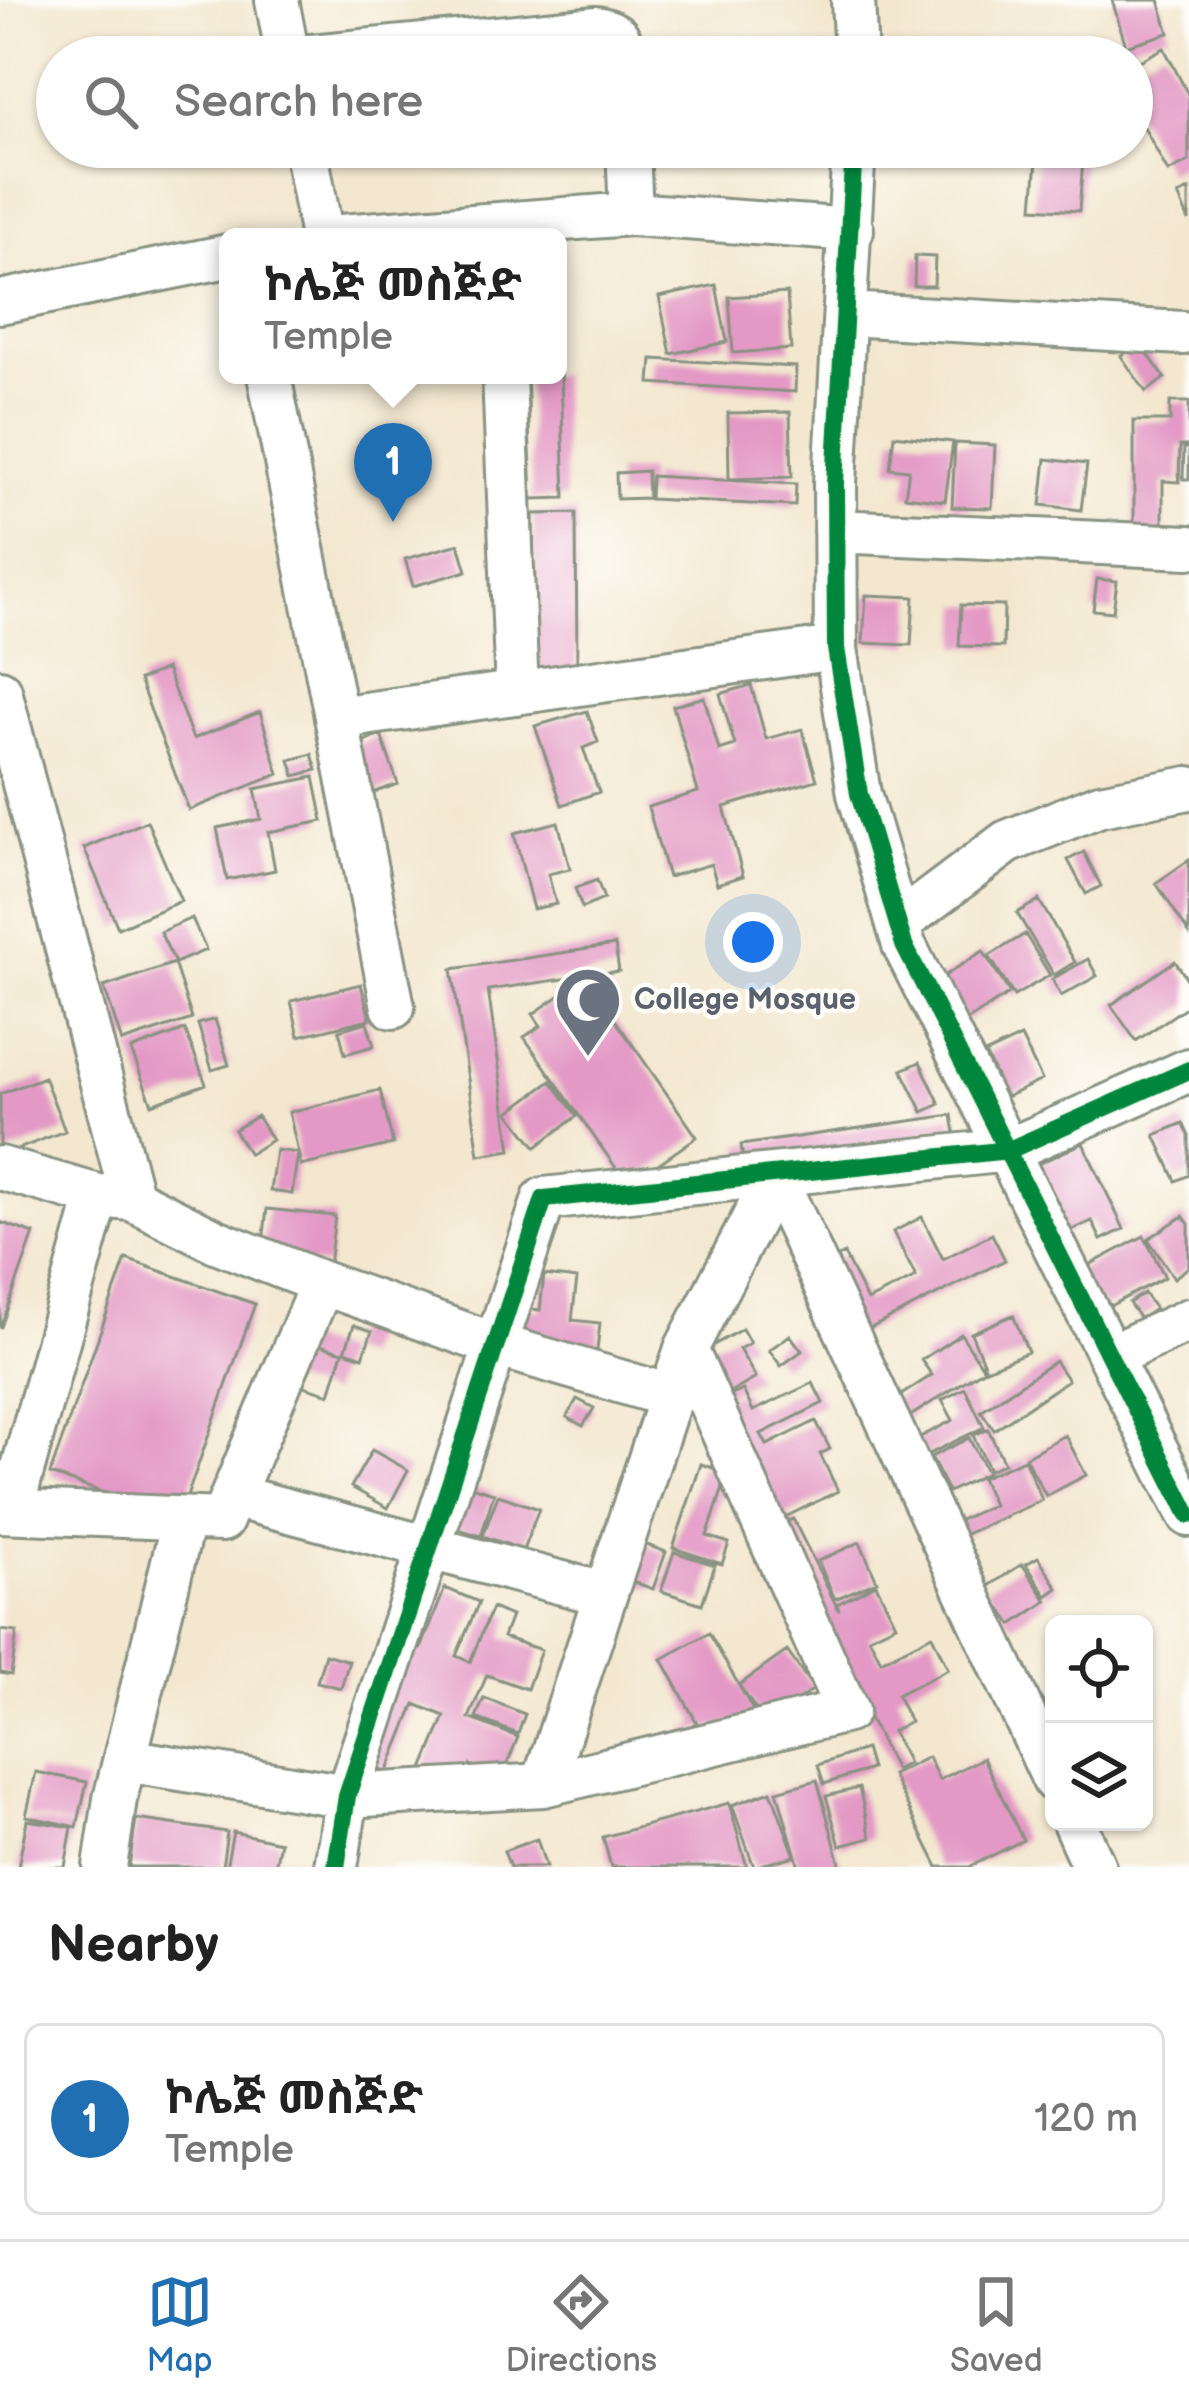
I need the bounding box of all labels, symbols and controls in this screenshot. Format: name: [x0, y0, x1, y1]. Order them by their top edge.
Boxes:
search box: [36, 36, 1153, 168]
icon: search: [78, 69, 144, 135]
text: Search here: [174, 75, 423, 130]
popup: [219, 228, 567, 384]
text: ኮሌጅ መስጅድ: [264, 259, 522, 314]
text: Temple: [264, 314, 393, 361]
pin: 1: [354, 423, 432, 522]
your location: [723, 912, 783, 972]
mosque icon: College Mosque: [553, 965, 623, 1059]
place label: College Mosque: [634, 982, 856, 1018]
map controls: [1045, 1615, 1153, 1831]
button: locate: [1045, 1615, 1153, 1723]
button: layers: [1045, 1723, 1153, 1831]
text: Nearby: [48, 1915, 219, 1976]
text: ኮሌጅ መስጅድ: [165, 2072, 423, 2127]
text: 1: [82, 2096, 98, 2143]
text: 120 m: [1034, 2096, 1138, 2143]
text: Temple: [165, 2127, 294, 2174]
tab: Map: [146, 2269, 213, 2381]
tab: Directions: [505, 2269, 657, 2381]
tab: Saved: [950, 2269, 1043, 2381]

